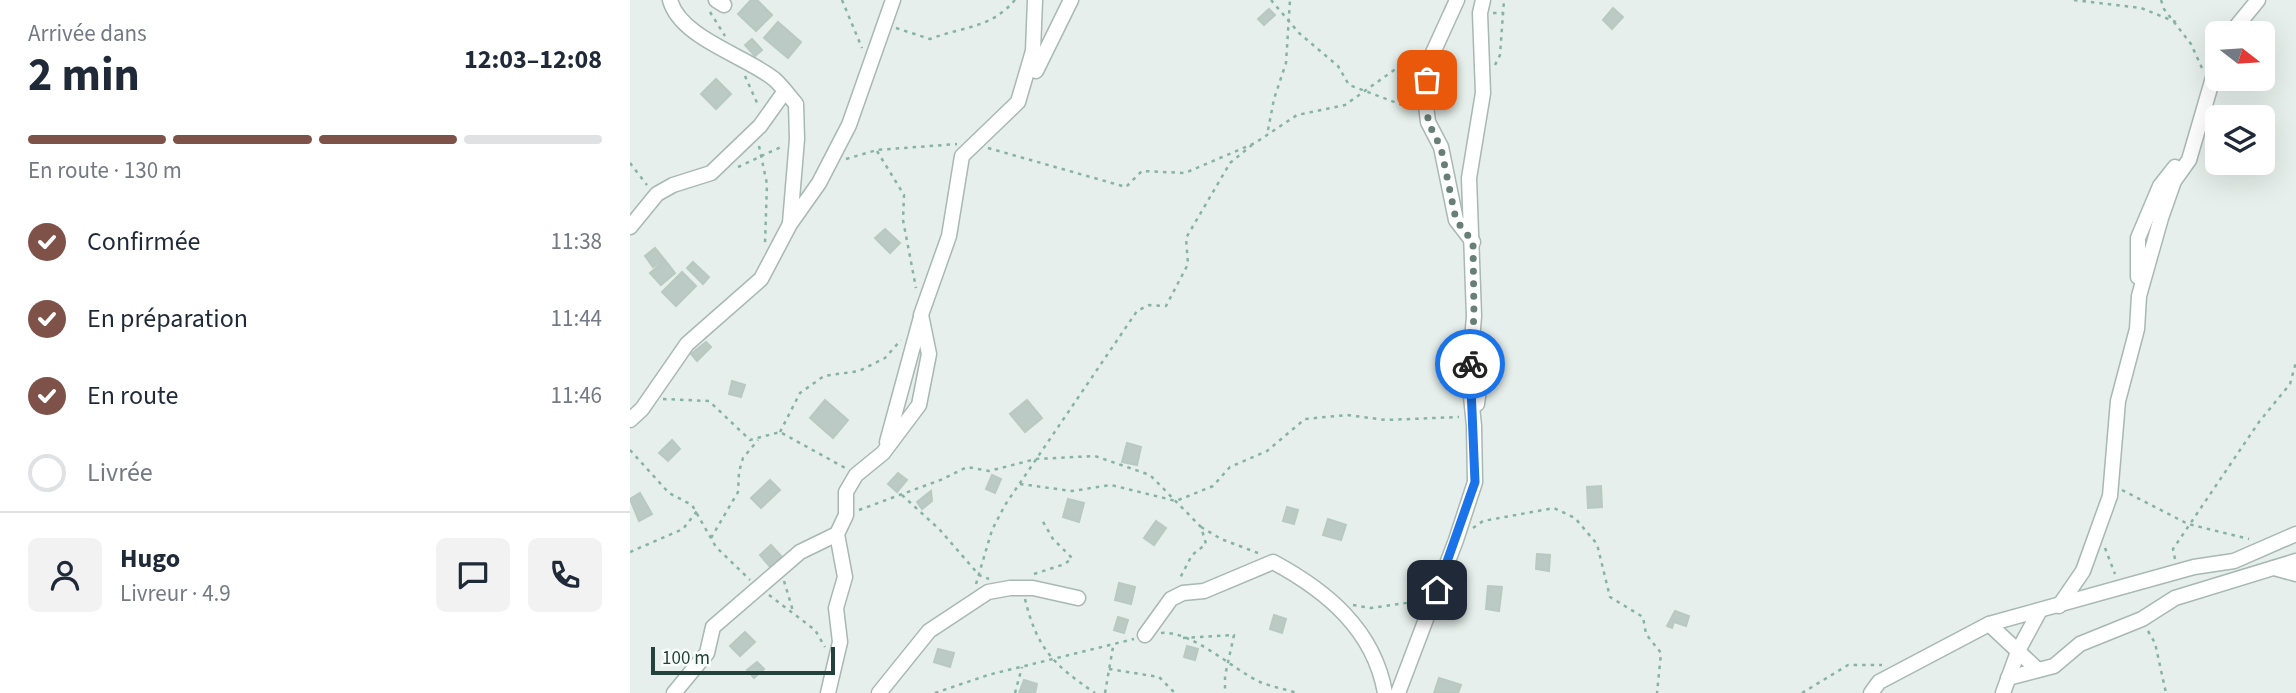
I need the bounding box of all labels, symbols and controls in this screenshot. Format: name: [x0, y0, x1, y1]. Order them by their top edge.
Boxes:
text: Arrivée dans: [28, 17, 147, 50]
north arrow: [2205, 21, 2275, 91]
map controls: [2205, 21, 2275, 175]
text: 12:03–12:08: [464, 41, 602, 78]
text: 2 min: [28, 43, 140, 108]
pin: [1397, 50, 1457, 110]
icon: bag: [1408, 61, 1446, 99]
button: layers: [2205, 105, 2275, 175]
text: En route · 130 m: [28, 154, 182, 187]
icon: check: [28, 223, 66, 261]
text: Confirmée: [87, 223, 201, 260]
text: 11:38: [551, 225, 602, 258]
icon: check: [28, 300, 66, 338]
text: En préparation: [87, 300, 248, 337]
text: 11:44: [551, 302, 602, 335]
courier: [1435, 329, 1505, 399]
icon: bike: [1451, 345, 1489, 383]
icon: check: [28, 377, 66, 415]
text: En route: [87, 377, 178, 414]
text: 11:46: [551, 379, 602, 412]
text: Livrée: [87, 454, 153, 491]
button: person: [28, 538, 102, 612]
button: chat: [436, 538, 510, 612]
button: phone: [528, 538, 602, 612]
text: Hugo: [120, 540, 180, 577]
pin: [1407, 560, 1467, 620]
icon: home: [1418, 571, 1456, 609]
text: Livreur · 4.9: [120, 577, 231, 610]
scale bar: [651, 644, 835, 676]
text: 100 m: [662, 645, 710, 672]

